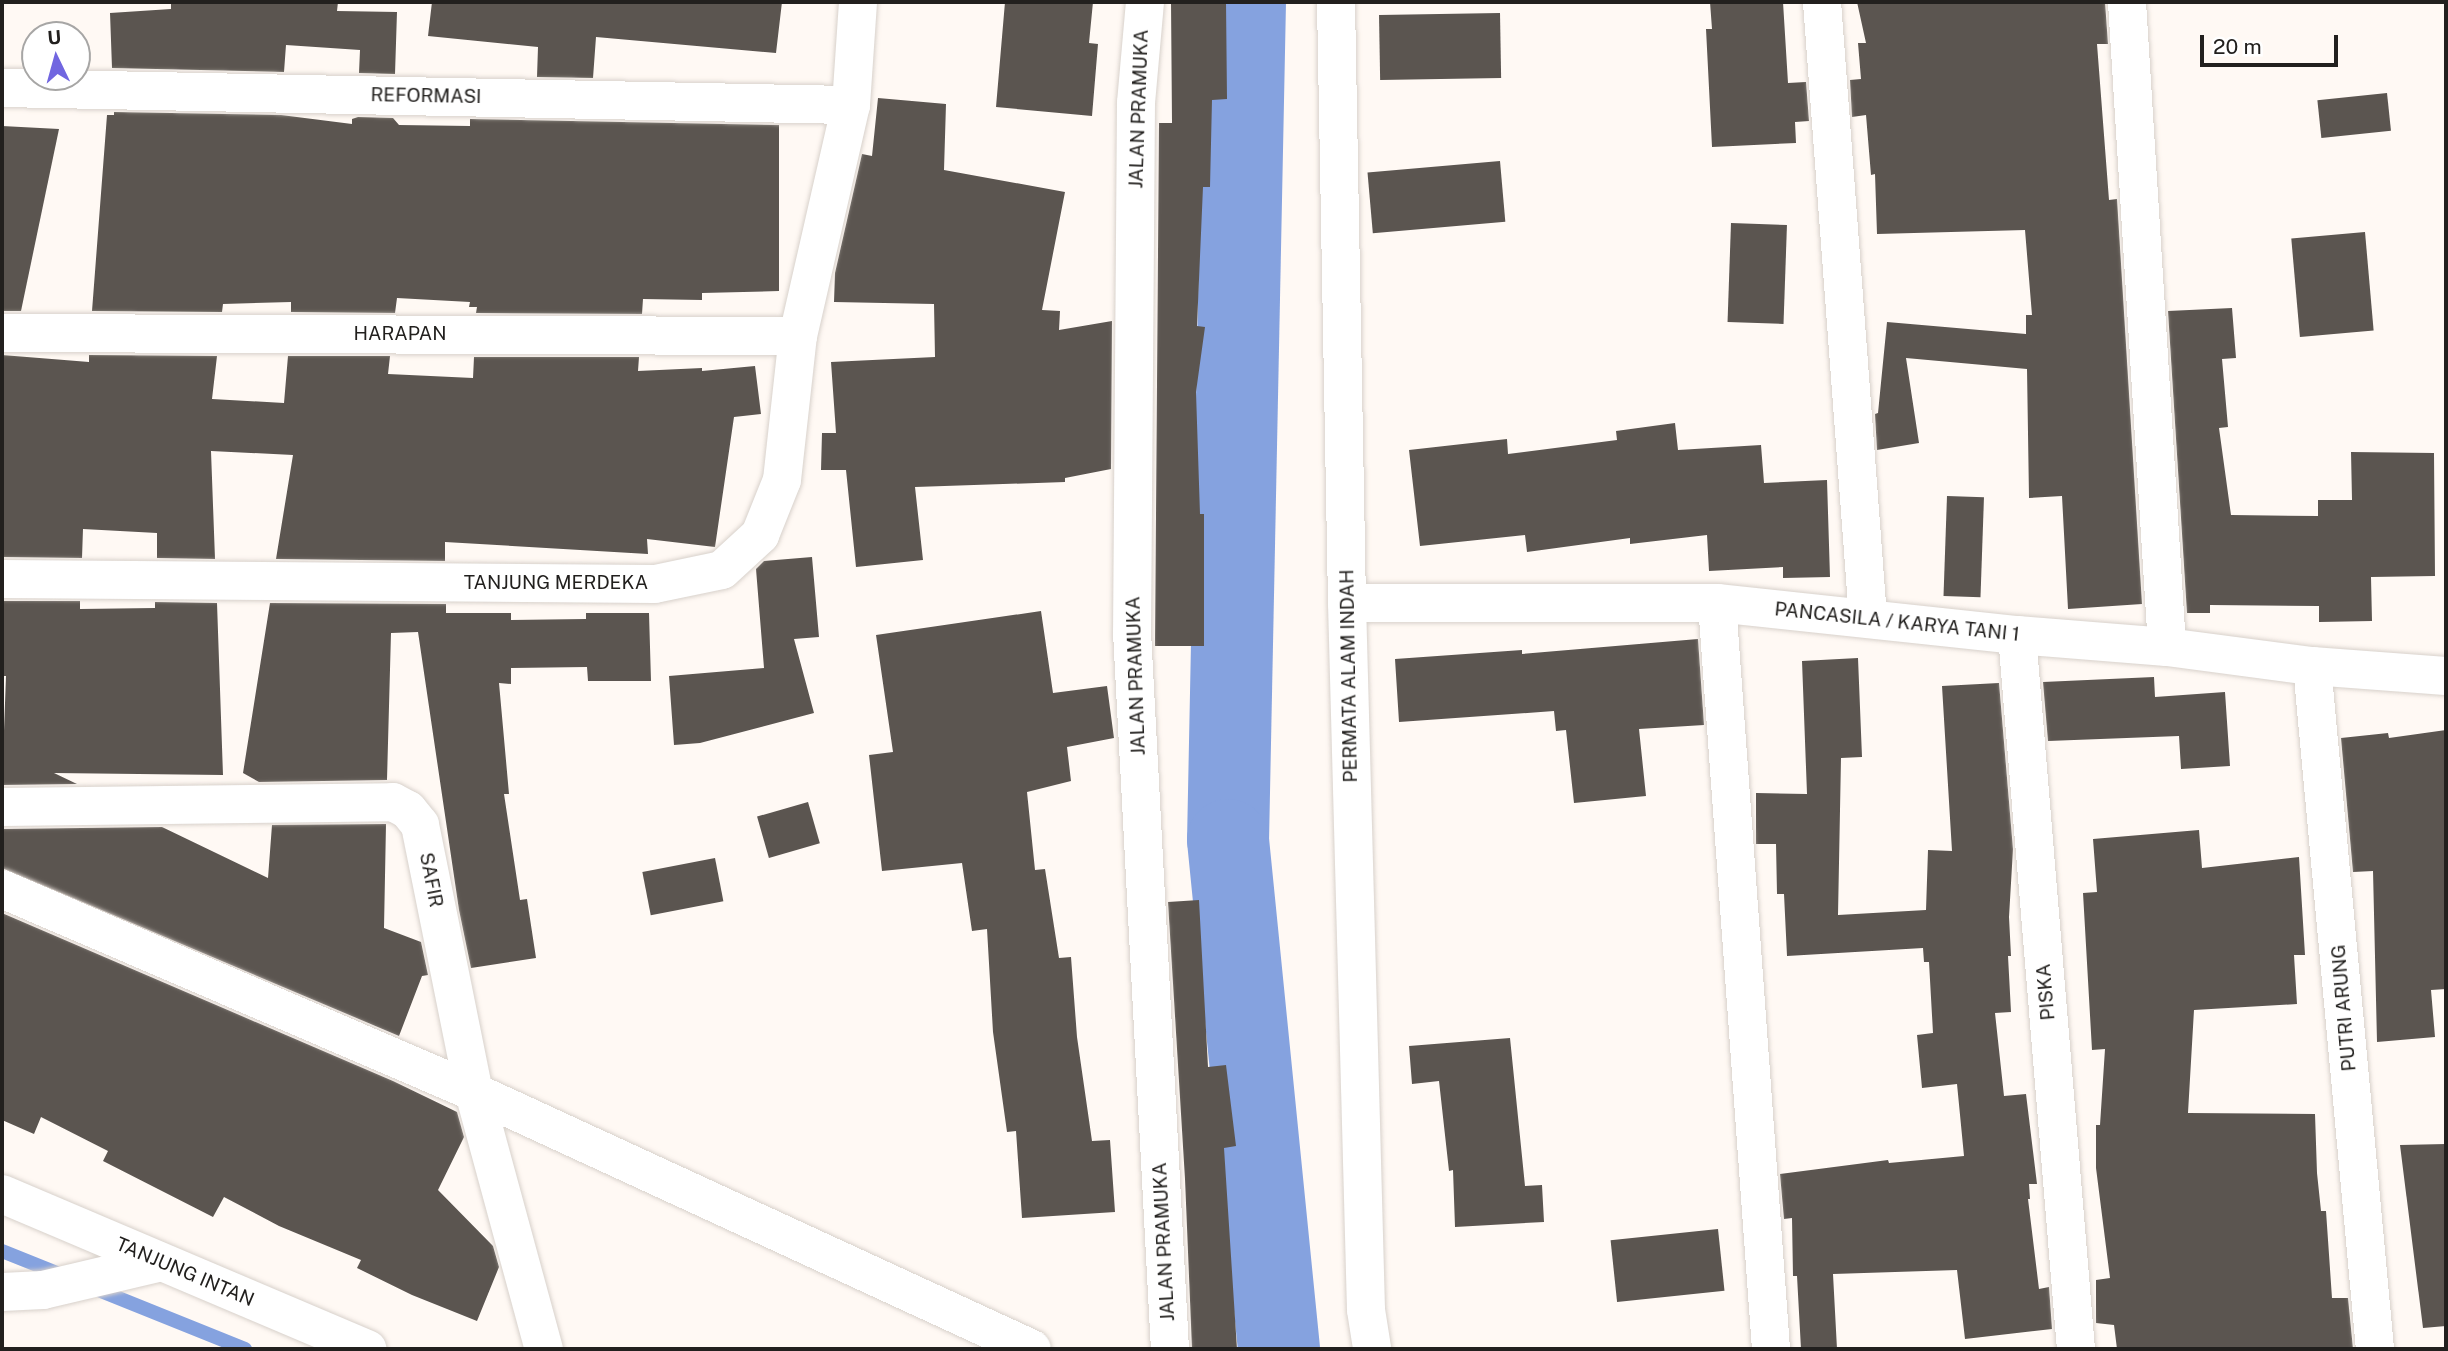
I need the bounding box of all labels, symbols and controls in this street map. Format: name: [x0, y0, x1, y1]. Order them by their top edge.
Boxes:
north arrow: [21, 21, 91, 91]
scale bar: [2203, 21, 2341, 65]
text: U: [47, 26, 62, 49]
street label: JALAN PRAMUKA: [1125, 29, 1153, 189]
text: 20 m: [2213, 34, 2262, 59]
street label: REFORMASI: [370, 84, 482, 108]
street label: HARAPAN: [353, 323, 447, 345]
street label: PERMATA ALAM INDAH: [1336, 569, 1362, 783]
street label: TANJUNG MERDEKA: [464, 572, 648, 594]
street label: JALAN PRAMUKA: [1122, 596, 1150, 756]
street label: PANCASILA / KARYA TANI 1: [1773, 598, 2021, 646]
street label: SAFIR: [415, 851, 447, 909]
street label: PUTRI ARUNG: [2327, 944, 2361, 1072]
street label: PISKA: [2032, 963, 2060, 1021]
street label: JALAN PRAMUKA: [1148, 1162, 1180, 1322]
street label: TANJUNG INTAN: [112, 1233, 258, 1311]

